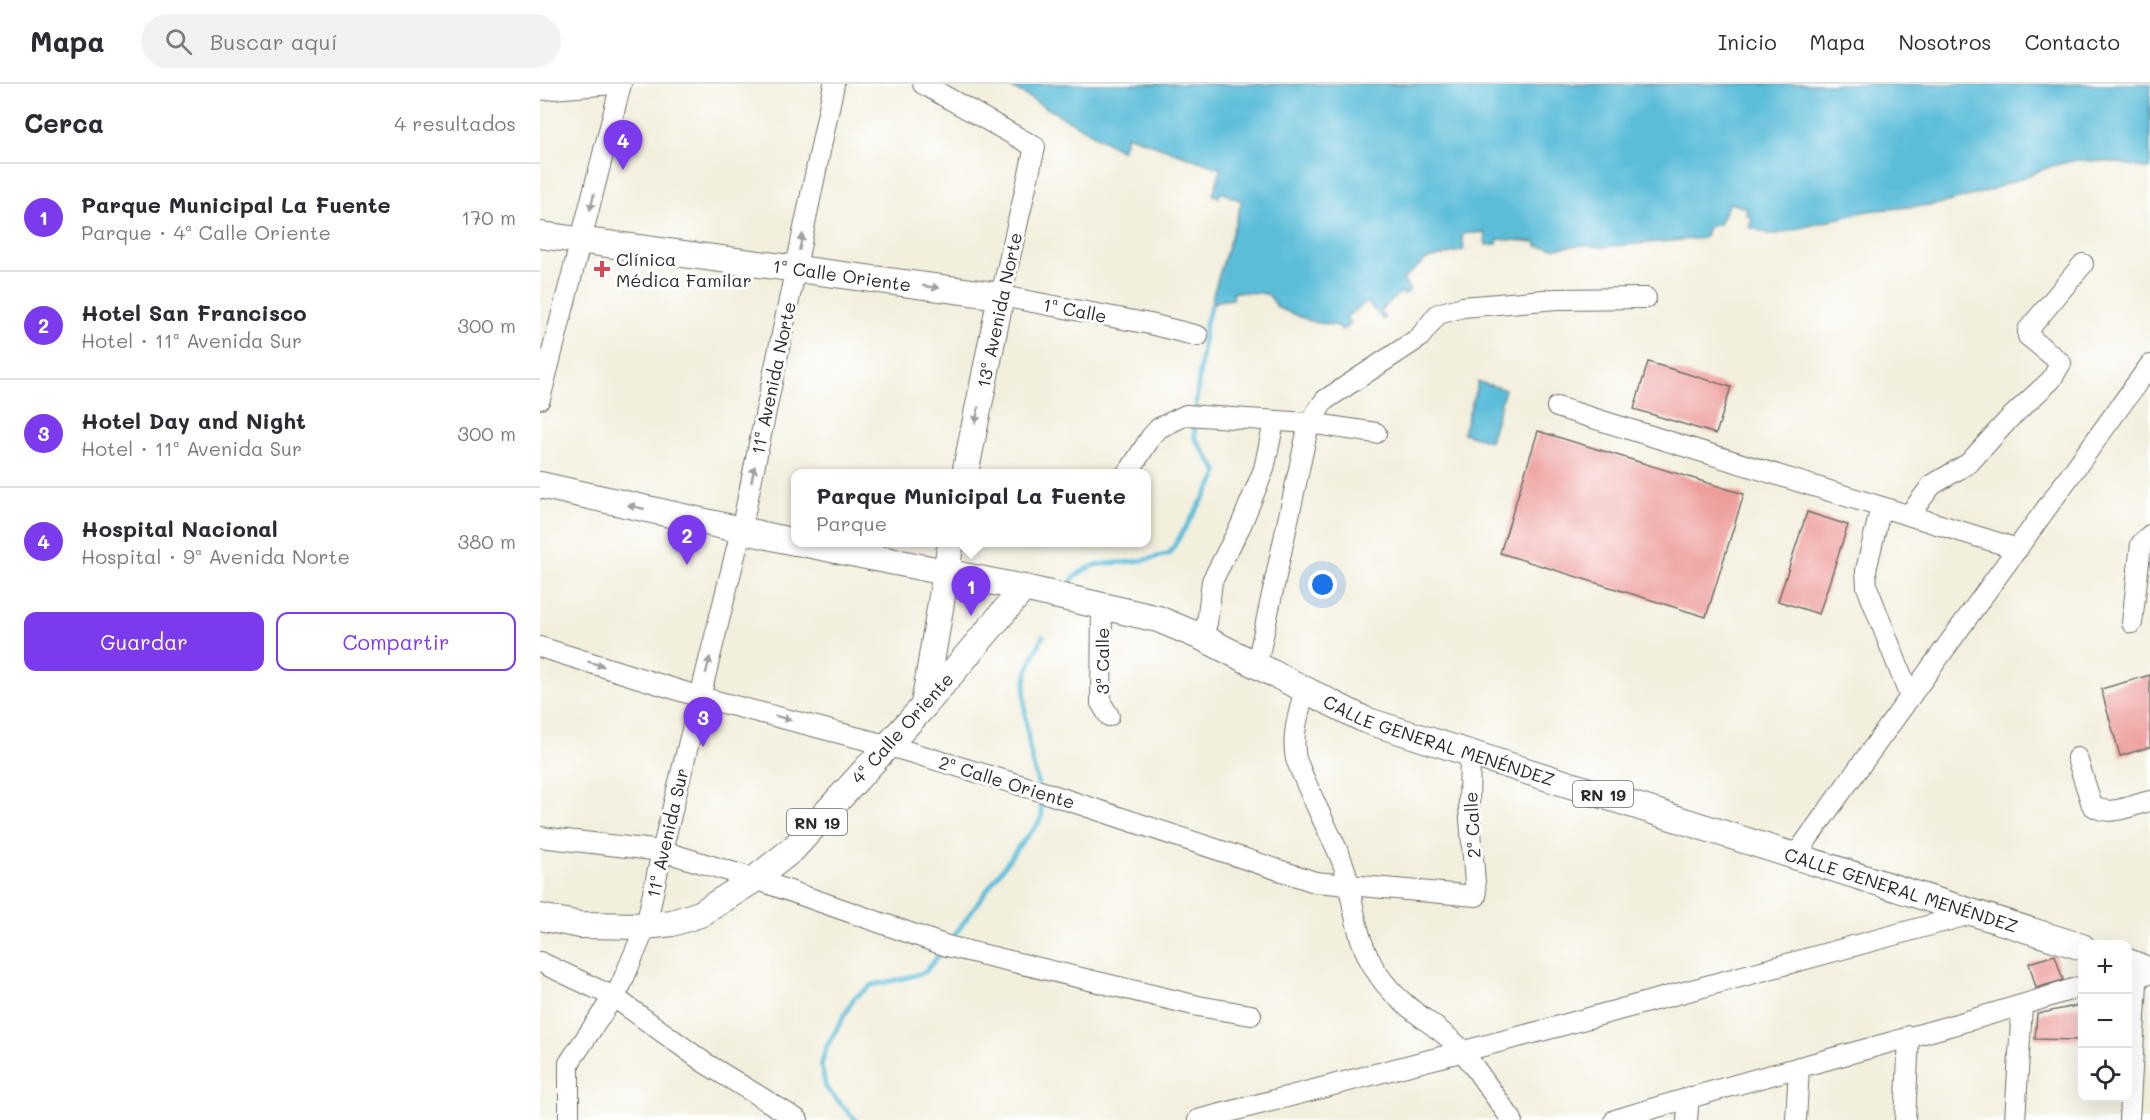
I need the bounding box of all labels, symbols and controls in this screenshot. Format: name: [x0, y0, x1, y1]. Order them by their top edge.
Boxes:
search box: [141, 14, 561, 68]
text: Mapa: [30, 23, 105, 59]
icon: search: [162, 25, 195, 58]
text: Buscar aquí: [210, 27, 338, 56]
text: Inicio: [1718, 28, 1777, 55]
text: Mapa: [1810, 28, 1865, 55]
text: Nosotros: [1898, 28, 1992, 55]
text: Contacto: [2025, 28, 2120, 55]
text: Cerca: [24, 106, 104, 140]
text: 4 resultados: [394, 110, 516, 136]
pin: 4: [604, 120, 643, 170]
text: Parque Municipal La Fuente: [81, 190, 391, 219]
one-way arrow: [587, 193, 597, 211]
text: 1: [39, 204, 48, 230]
text: 170 m: [461, 204, 516, 230]
text: Parque · 4ª Calle Oriente: [81, 219, 331, 245]
street label: 13ª Avenida Norte: [971, 230, 1027, 390]
one-way arrow: [797, 232, 806, 251]
place label: Clínica Médica Familar: [616, 247, 752, 292]
street label: 1ª Calle Oriente: [771, 253, 913, 297]
marker: Clínica Médica Familar: [593, 260, 611, 278]
one-way arrow: [922, 282, 941, 292]
street label: 1ª Calle: [1041, 292, 1109, 328]
text: Hotel San Francisco: [81, 298, 307, 327]
street label: 11ª Avenida Norte: [745, 299, 801, 457]
text: 2: [38, 312, 49, 338]
text: 300 m: [457, 312, 516, 338]
text: Hotel · 11ª Avenida Sur: [81, 327, 302, 353]
text: Hotel Day and Night: [81, 406, 306, 435]
one-way arrow: [972, 406, 981, 425]
text: 3: [38, 420, 50, 446]
text: 300 m: [457, 420, 516, 446]
text: Hotel · 11ª Avenida Sur: [81, 435, 302, 461]
one-way arrow: [749, 464, 758, 483]
popup: [791, 469, 1151, 547]
text: Parque Municipal La Fuente: [816, 481, 1126, 510]
one-way arrow: [627, 502, 645, 512]
text: Parque: [816, 510, 887, 536]
text: Hospital Nacional: [81, 514, 278, 543]
pin: 2: [668, 516, 706, 565]
text: 4: [37, 528, 50, 554]
text: 380 m: [458, 528, 516, 554]
text: Hospital · 9ª Avenida Norte: [81, 543, 350, 569]
pin: 1: [952, 566, 990, 616]
your location: [1308, 570, 1337, 599]
button: Guardar: [24, 612, 264, 671]
button: Compartir: [276, 612, 516, 671]
street label: 3ª Calle: [1090, 628, 1114, 694]
one-way arrow: [703, 655, 713, 674]
one-way arrow: [587, 660, 605, 669]
street label: 4ª Calle Oriente: [846, 667, 958, 789]
street label: CALLE GENERAL MENÉNDEZ: [1319, 689, 1557, 791]
pin: 3: [684, 698, 722, 747]
one-way arrow: [774, 714, 792, 724]
street label: 2ª Calle Oriente: [936, 750, 1078, 814]
street label: 11ª Avenida Sur: [640, 766, 694, 900]
road number: RN 19: [1573, 781, 1633, 807]
street label: 2ª Calle: [1458, 791, 1486, 859]
road number: RN 19: [787, 809, 847, 835]
street label: CALLE GENERAL MENÉNDEZ: [1782, 842, 2021, 938]
map controls: [2078, 940, 2132, 1102]
button: +: [2078, 940, 2132, 994]
button: −: [2078, 994, 2132, 1048]
button: locate: [2078, 1048, 2132, 1102]

